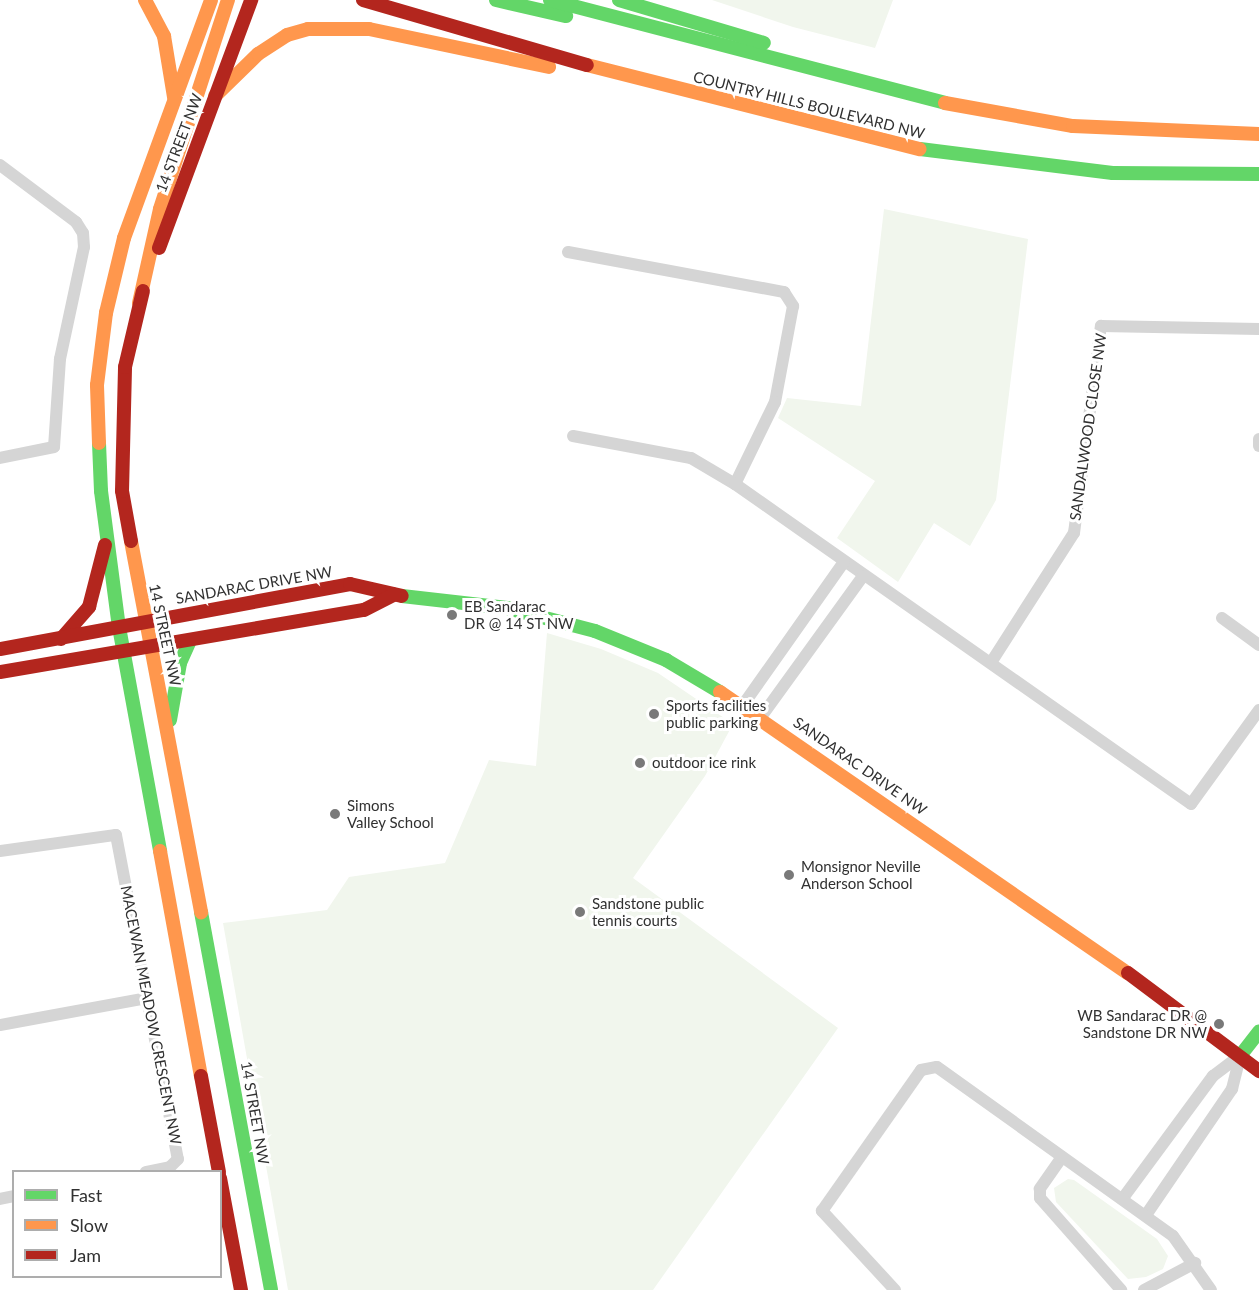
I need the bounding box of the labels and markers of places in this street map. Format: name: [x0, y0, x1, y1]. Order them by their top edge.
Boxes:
place label: EB Sandarac DR @ 14 ST NW: [464, 597, 574, 632]
marker: EB Sandarac DR @ 14 ST NW: [445, 608, 459, 622]
place label: Sports facilities public parking: [666, 696, 766, 731]
marker: Sports facilities public parking: [647, 707, 661, 721]
place label: outdoor ice rink: [652, 754, 756, 772]
marker: outdoor ice rink: [633, 756, 647, 770]
place label: Simons Valley School: [347, 796, 434, 831]
marker: Simons Valley School: [328, 807, 342, 821]
place label: Monsignor Neville Anderson School: [801, 857, 921, 892]
marker: Monsignor Neville Anderson School: [782, 868, 796, 882]
place label: Sandstone public tennis courts: [592, 894, 704, 929]
marker: Sandstone public tennis courts: [573, 905, 587, 919]
place label: WB Sandarac DR @ Sandstone DR NW: [1077, 1006, 1207, 1041]
marker: WB Sandarac DR @ Sandstone DR NW: [1212, 1017, 1226, 1031]

